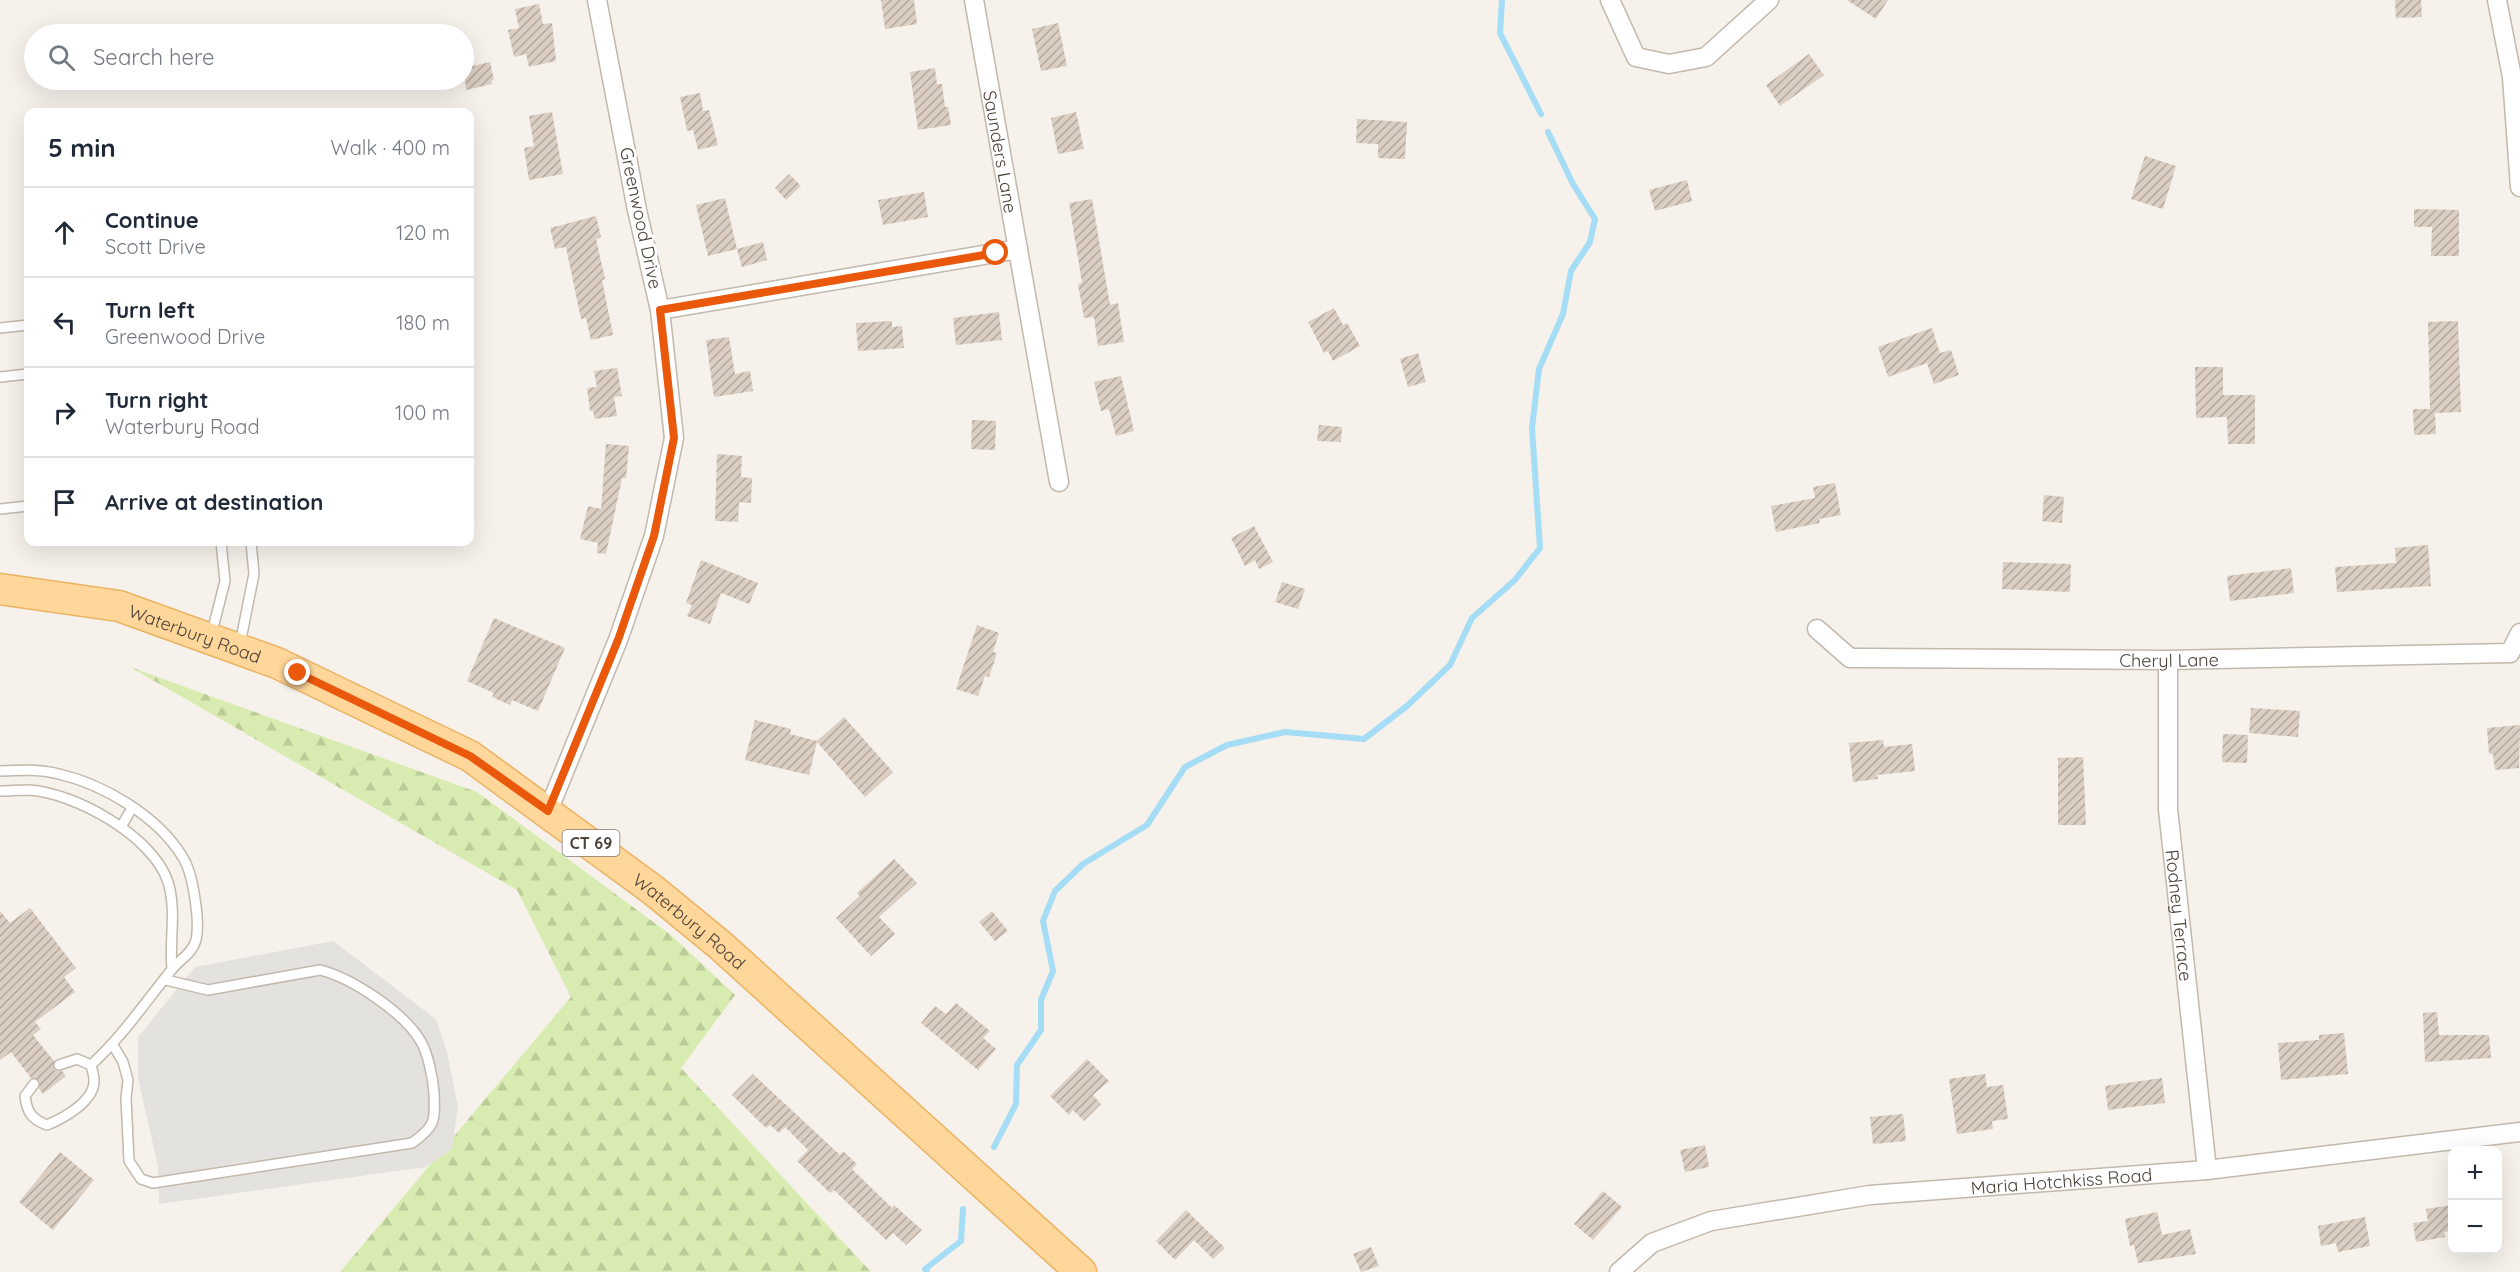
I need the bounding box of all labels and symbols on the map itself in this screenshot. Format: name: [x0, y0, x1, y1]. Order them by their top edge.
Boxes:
street label: Saunders Lane: [979, 89, 1023, 215]
street label: Greenwood Drive: [615, 145, 667, 291]
route start: [982, 239, 1008, 265]
street label: Waterbury Road: [126, 599, 264, 668]
street label: Cheryl Lane: [2119, 647, 2219, 672]
route end: [284, 659, 310, 685]
road number: CT 69: [562, 830, 620, 856]
street label: Rodney Terrace: [2161, 848, 2198, 982]
street label: Waterbury Road: [629, 868, 750, 974]
street label: Maria Hotchkiss Road: [1970, 1163, 2153, 1199]

